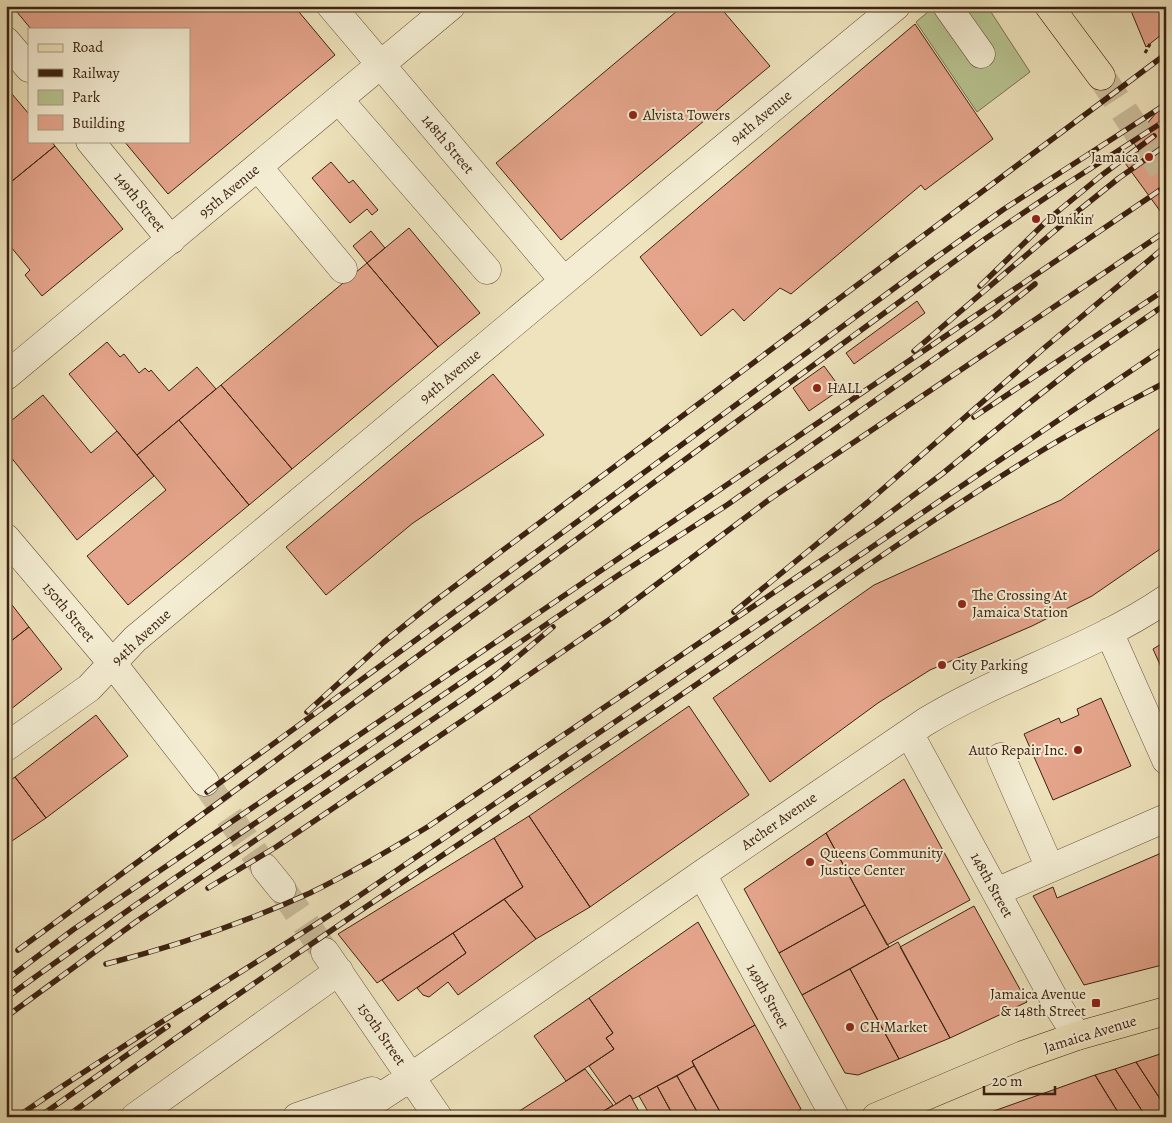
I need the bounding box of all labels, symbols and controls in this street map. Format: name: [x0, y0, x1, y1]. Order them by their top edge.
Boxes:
legend: [28, 28, 190, 142]
text: Road: [72, 37, 104, 57]
text: Railway: [72, 63, 120, 83]
street label: 94th Avenue: [726, 85, 796, 149]
text: Park: [72, 87, 101, 107]
place label: Alvista Towers: [642, 105, 730, 125]
marker: Alvista Towers: [627, 109, 639, 121]
street label: 148th Street: [417, 110, 479, 178]
text: Building: [72, 113, 125, 133]
place label: Jamaica: [1091, 147, 1139, 167]
marker: Jamaica: [1143, 151, 1155, 163]
street label: 95th Avenue: [194, 159, 264, 222]
street label: 149th Street: [110, 168, 170, 236]
place label: Dunkin': [1046, 209, 1094, 229]
marker: Dunkin': [1030, 213, 1042, 225]
street label: 94th Avenue: [415, 344, 485, 408]
place label: HALL: [827, 378, 862, 398]
marker: HALL: [811, 382, 823, 394]
street label: 150th Street: [38, 578, 100, 646]
place label: The Crossing At Jamaica Station: [972, 585, 1068, 622]
marker: The Crossing At Jamaica Station: [956, 598, 968, 610]
street label: 94th Avenue: [107, 604, 175, 670]
place label: City Parking: [952, 655, 1029, 675]
marker: City Parking: [936, 659, 948, 671]
place label: Auto Repair Inc.: [968, 740, 1068, 760]
marker: Auto Repair Inc.: [1072, 744, 1084, 756]
street label: Archer Avenue: [736, 787, 821, 855]
place label: Queens Community Justice Center: [820, 843, 943, 880]
street label: 148th Street: [966, 849, 1018, 921]
marker: Queens Community Justice Center: [804, 856, 816, 868]
street label: 149th Street: [742, 960, 794, 1032]
place label: Jamaica Avenue & 148th Street: [990, 984, 1086, 1021]
marker: Jamaica Avenue & 148th Street: [1090, 997, 1102, 1009]
street label: 150th Street: [353, 999, 411, 1069]
street label: Jamaica Avenue: [1041, 1010, 1139, 1058]
place label: CH Market: [860, 1017, 928, 1037]
marker: CH Market: [844, 1021, 856, 1033]
scale bar: [984, 1063, 1056, 1095]
text: 20 m: [992, 1071, 1023, 1091]

